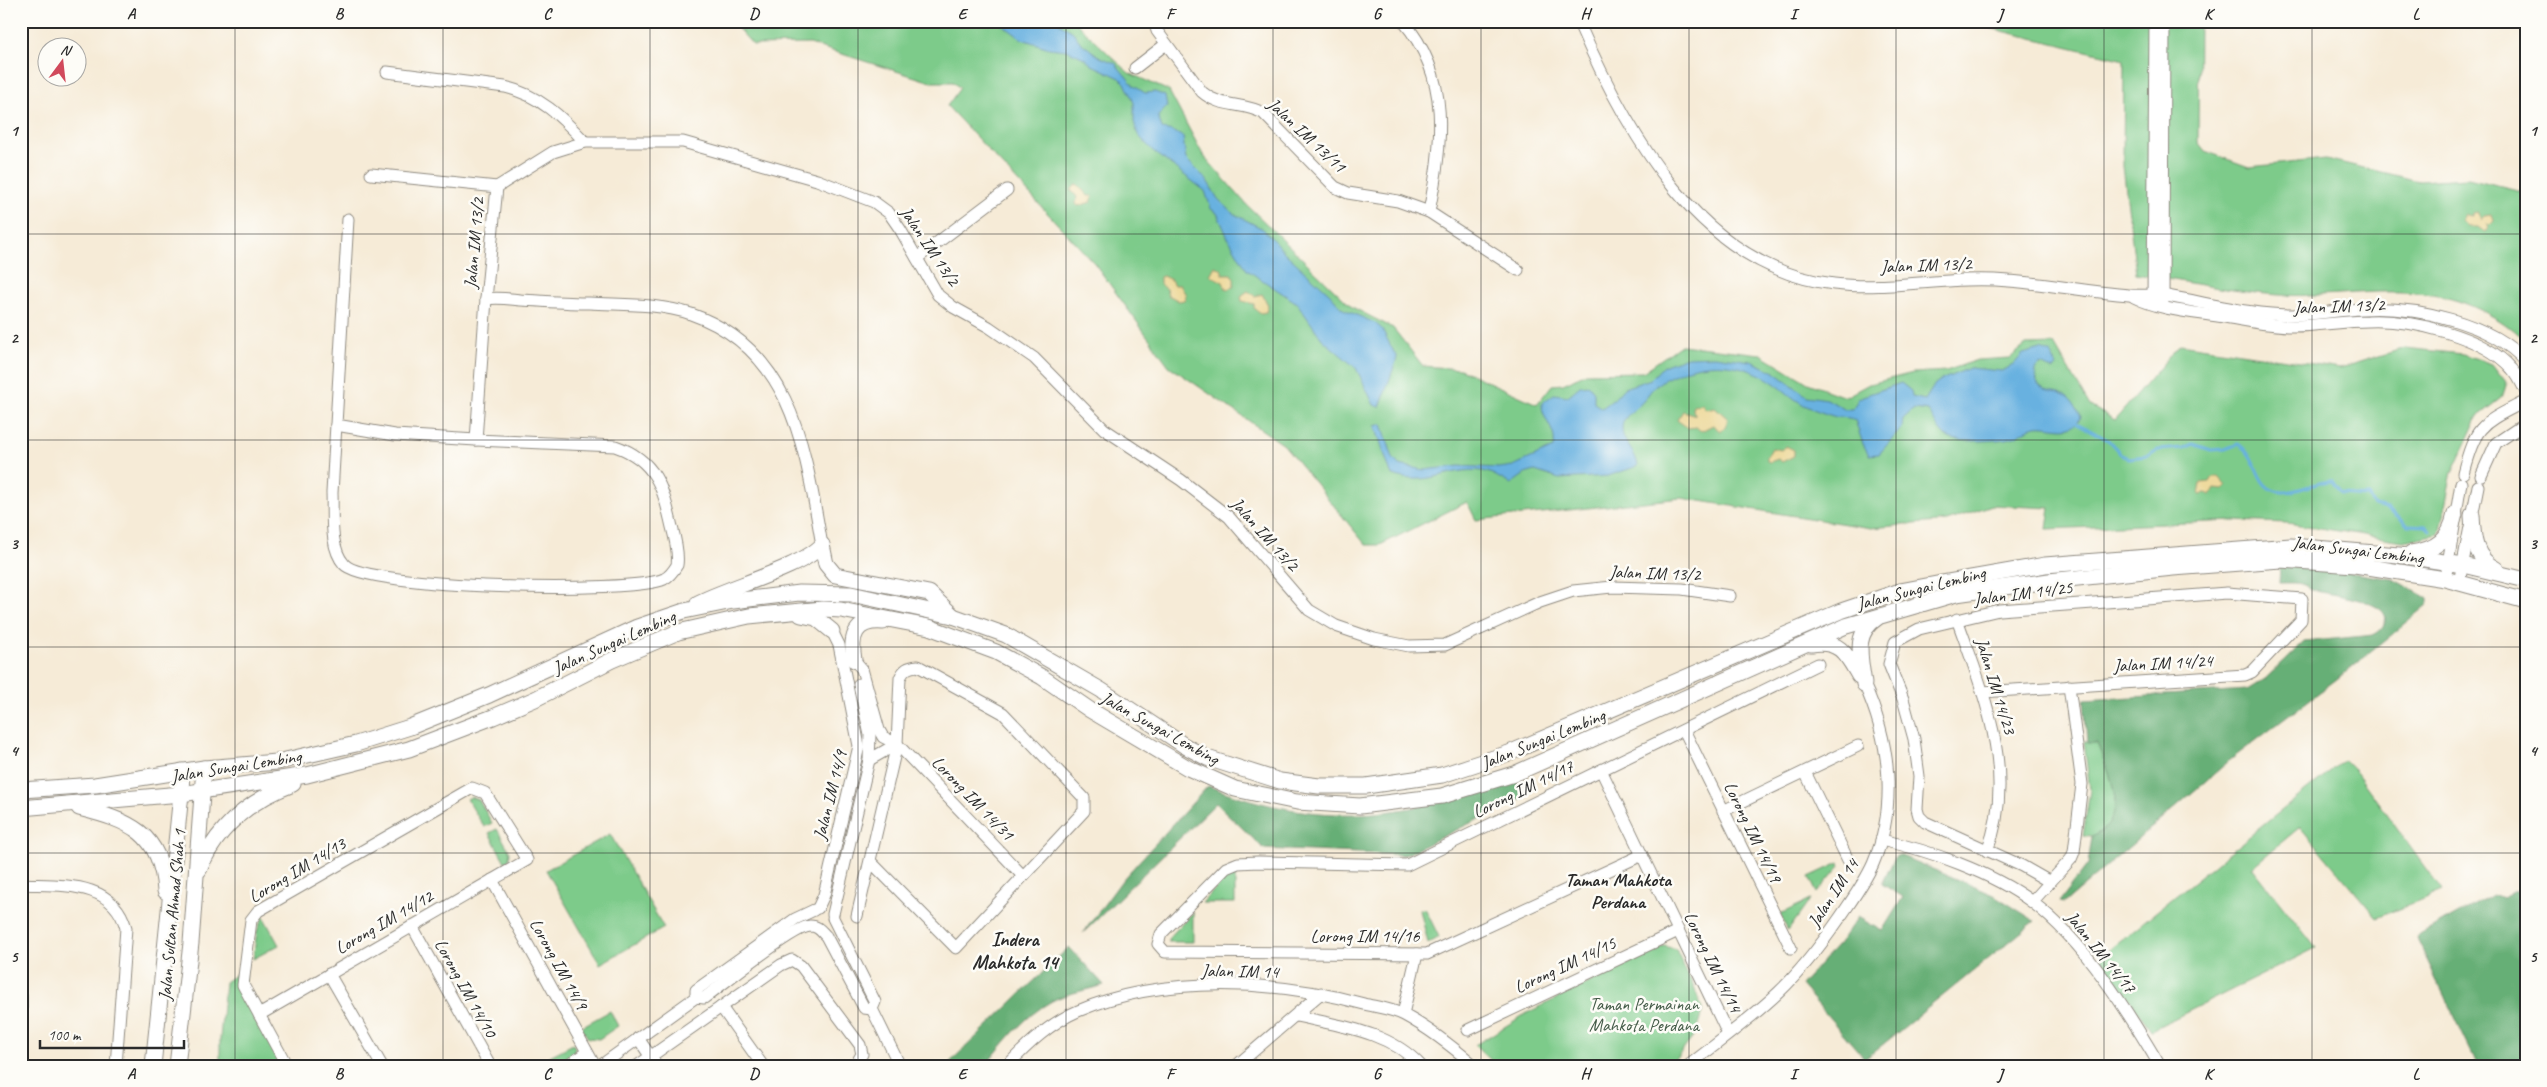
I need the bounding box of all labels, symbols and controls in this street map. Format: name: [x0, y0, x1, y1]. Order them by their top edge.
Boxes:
text: A: [127, 4, 137, 24]
text: B: [335, 4, 345, 24]
text: C: [543, 4, 553, 24]
text: D: [749, 4, 760, 24]
text: E: [958, 4, 969, 24]
text: F: [1166, 4, 1177, 24]
text: G: [1373, 4, 1383, 24]
text: H: [1580, 4, 1592, 24]
text: I: [1790, 4, 1800, 24]
text: J: [1996, 4, 2005, 24]
text: K: [2204, 4, 2216, 24]
text: L: [2413, 4, 2421, 24]
north arrow: [38, 38, 88, 88]
text: N: [59, 41, 74, 60]
street label: Jalan IM 13/11: [1262, 92, 1351, 178]
text: 1: [10, 121, 19, 141]
text: 1: [2529, 121, 2538, 141]
street label: Jalan IM 13/2: [459, 195, 489, 290]
street label: Jalan IM 13/2: [895, 201, 966, 292]
street label: Jalan IM 13/2: [1879, 252, 1974, 278]
street label: Jalan IM 13/2: [2292, 293, 2387, 319]
text: 2: [10, 328, 19, 348]
text: 2: [2529, 328, 2538, 348]
street label: Jalan IM 13/2: [1226, 492, 1305, 577]
street label: Jalan Sungai Lembing: [2290, 531, 2426, 569]
text: 3: [10, 534, 19, 554]
text: 3: [2529, 534, 2538, 554]
street label: Jalan IM 13/2: [1608, 560, 1703, 586]
street label: Jalan Sungai Lembing: [1854, 561, 1989, 615]
street label: Jalan IM 14/25: [1971, 576, 2075, 610]
street label: Jalan Sungai Lembing: [548, 605, 680, 679]
street label: Jalan IM 14/23: [1971, 634, 2022, 739]
street label: Jalan IM 14/24: [2112, 649, 2215, 677]
street label: Jalan Sungai Lembing: [1096, 686, 1224, 770]
street label: Jalan Sungai Lembing: [1477, 704, 1610, 774]
text: 4: [10, 741, 19, 761]
text: 4: [2529, 741, 2538, 761]
street label: Jalan Sungai Lembing: [168, 745, 304, 787]
street label: Jalan IM 14/9: [808, 746, 852, 843]
street label: Lorong IM 14/31: [927, 751, 1019, 846]
street label: Lorong IM 14/17: [1469, 755, 1578, 823]
street label: Lorong IM 14/19: [1719, 778, 1788, 888]
street label: Jalan Sultan Ahmad Shah 1: [153, 828, 191, 1002]
street label: Lorong IM 14/13: [245, 832, 351, 908]
street label: Jalan IM 14: [1802, 853, 1864, 932]
district label: Taman Mahkota Perdana: [1565, 868, 1672, 914]
street label: Lorong IM 14/12: [331, 884, 438, 959]
street label: Jalan IM 14/17: [2061, 906, 2141, 998]
street label: Lorong IM 14/14: [1679, 908, 1748, 1018]
street label: Lorong IM 14/9: [525, 914, 594, 1015]
street label: Lorong IM 14/16: [1310, 925, 1420, 947]
district label: Indera Mahkota 14: [972, 927, 1061, 975]
street label: Lorong IM 14/15: [1511, 932, 1620, 998]
street label: Lorong IM 14/10: [430, 935, 503, 1043]
text: 5: [11, 947, 20, 967]
text: 5: [2530, 947, 2539, 967]
street label: Jalan IM 14: [1200, 959, 1281, 983]
park label: Taman Permainan Mahkota Perdana: [1589, 993, 1701, 1036]
scale bar: [40, 1017, 184, 1049]
text: 100 m: [48, 1026, 82, 1045]
text: A: [127, 1064, 137, 1084]
text: B: [335, 1064, 345, 1084]
text: C: [543, 1064, 553, 1084]
text: D: [749, 1064, 760, 1084]
text: E: [958, 1064, 969, 1084]
text: F: [1166, 1064, 1177, 1084]
text: G: [1373, 1064, 1383, 1084]
text: H: [1580, 1064, 1592, 1084]
text: I: [1790, 1064, 1800, 1084]
text: J: [1996, 1064, 2005, 1084]
text: K: [2204, 1064, 2216, 1084]
text: L: [2413, 1064, 2421, 1084]

